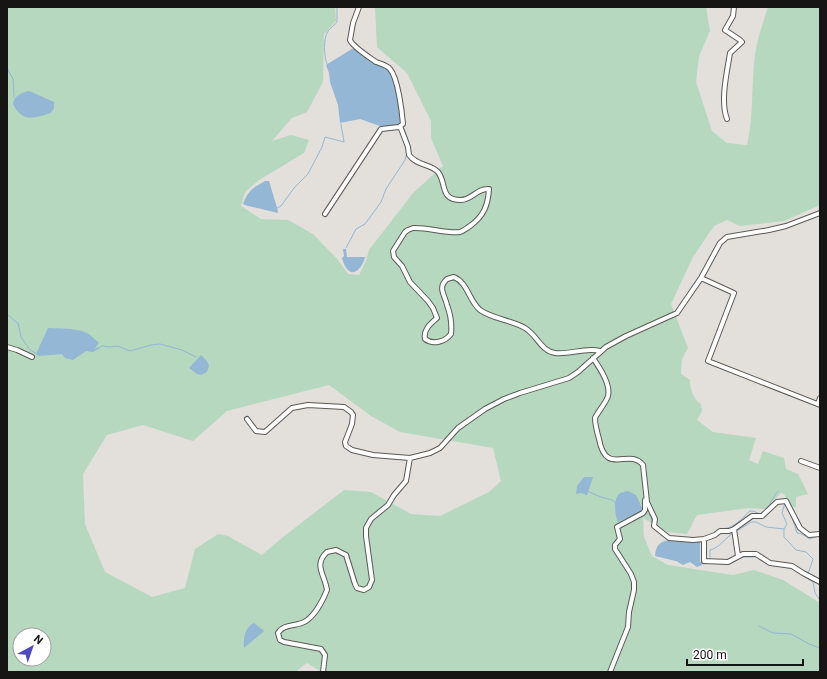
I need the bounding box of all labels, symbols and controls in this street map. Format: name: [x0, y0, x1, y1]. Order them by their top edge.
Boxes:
north arrow: [12, 627, 52, 667]
text: N: [31, 632, 45, 647]
scale bar: [687, 641, 803, 667]
text: 200 m: [693, 648, 727, 662]

